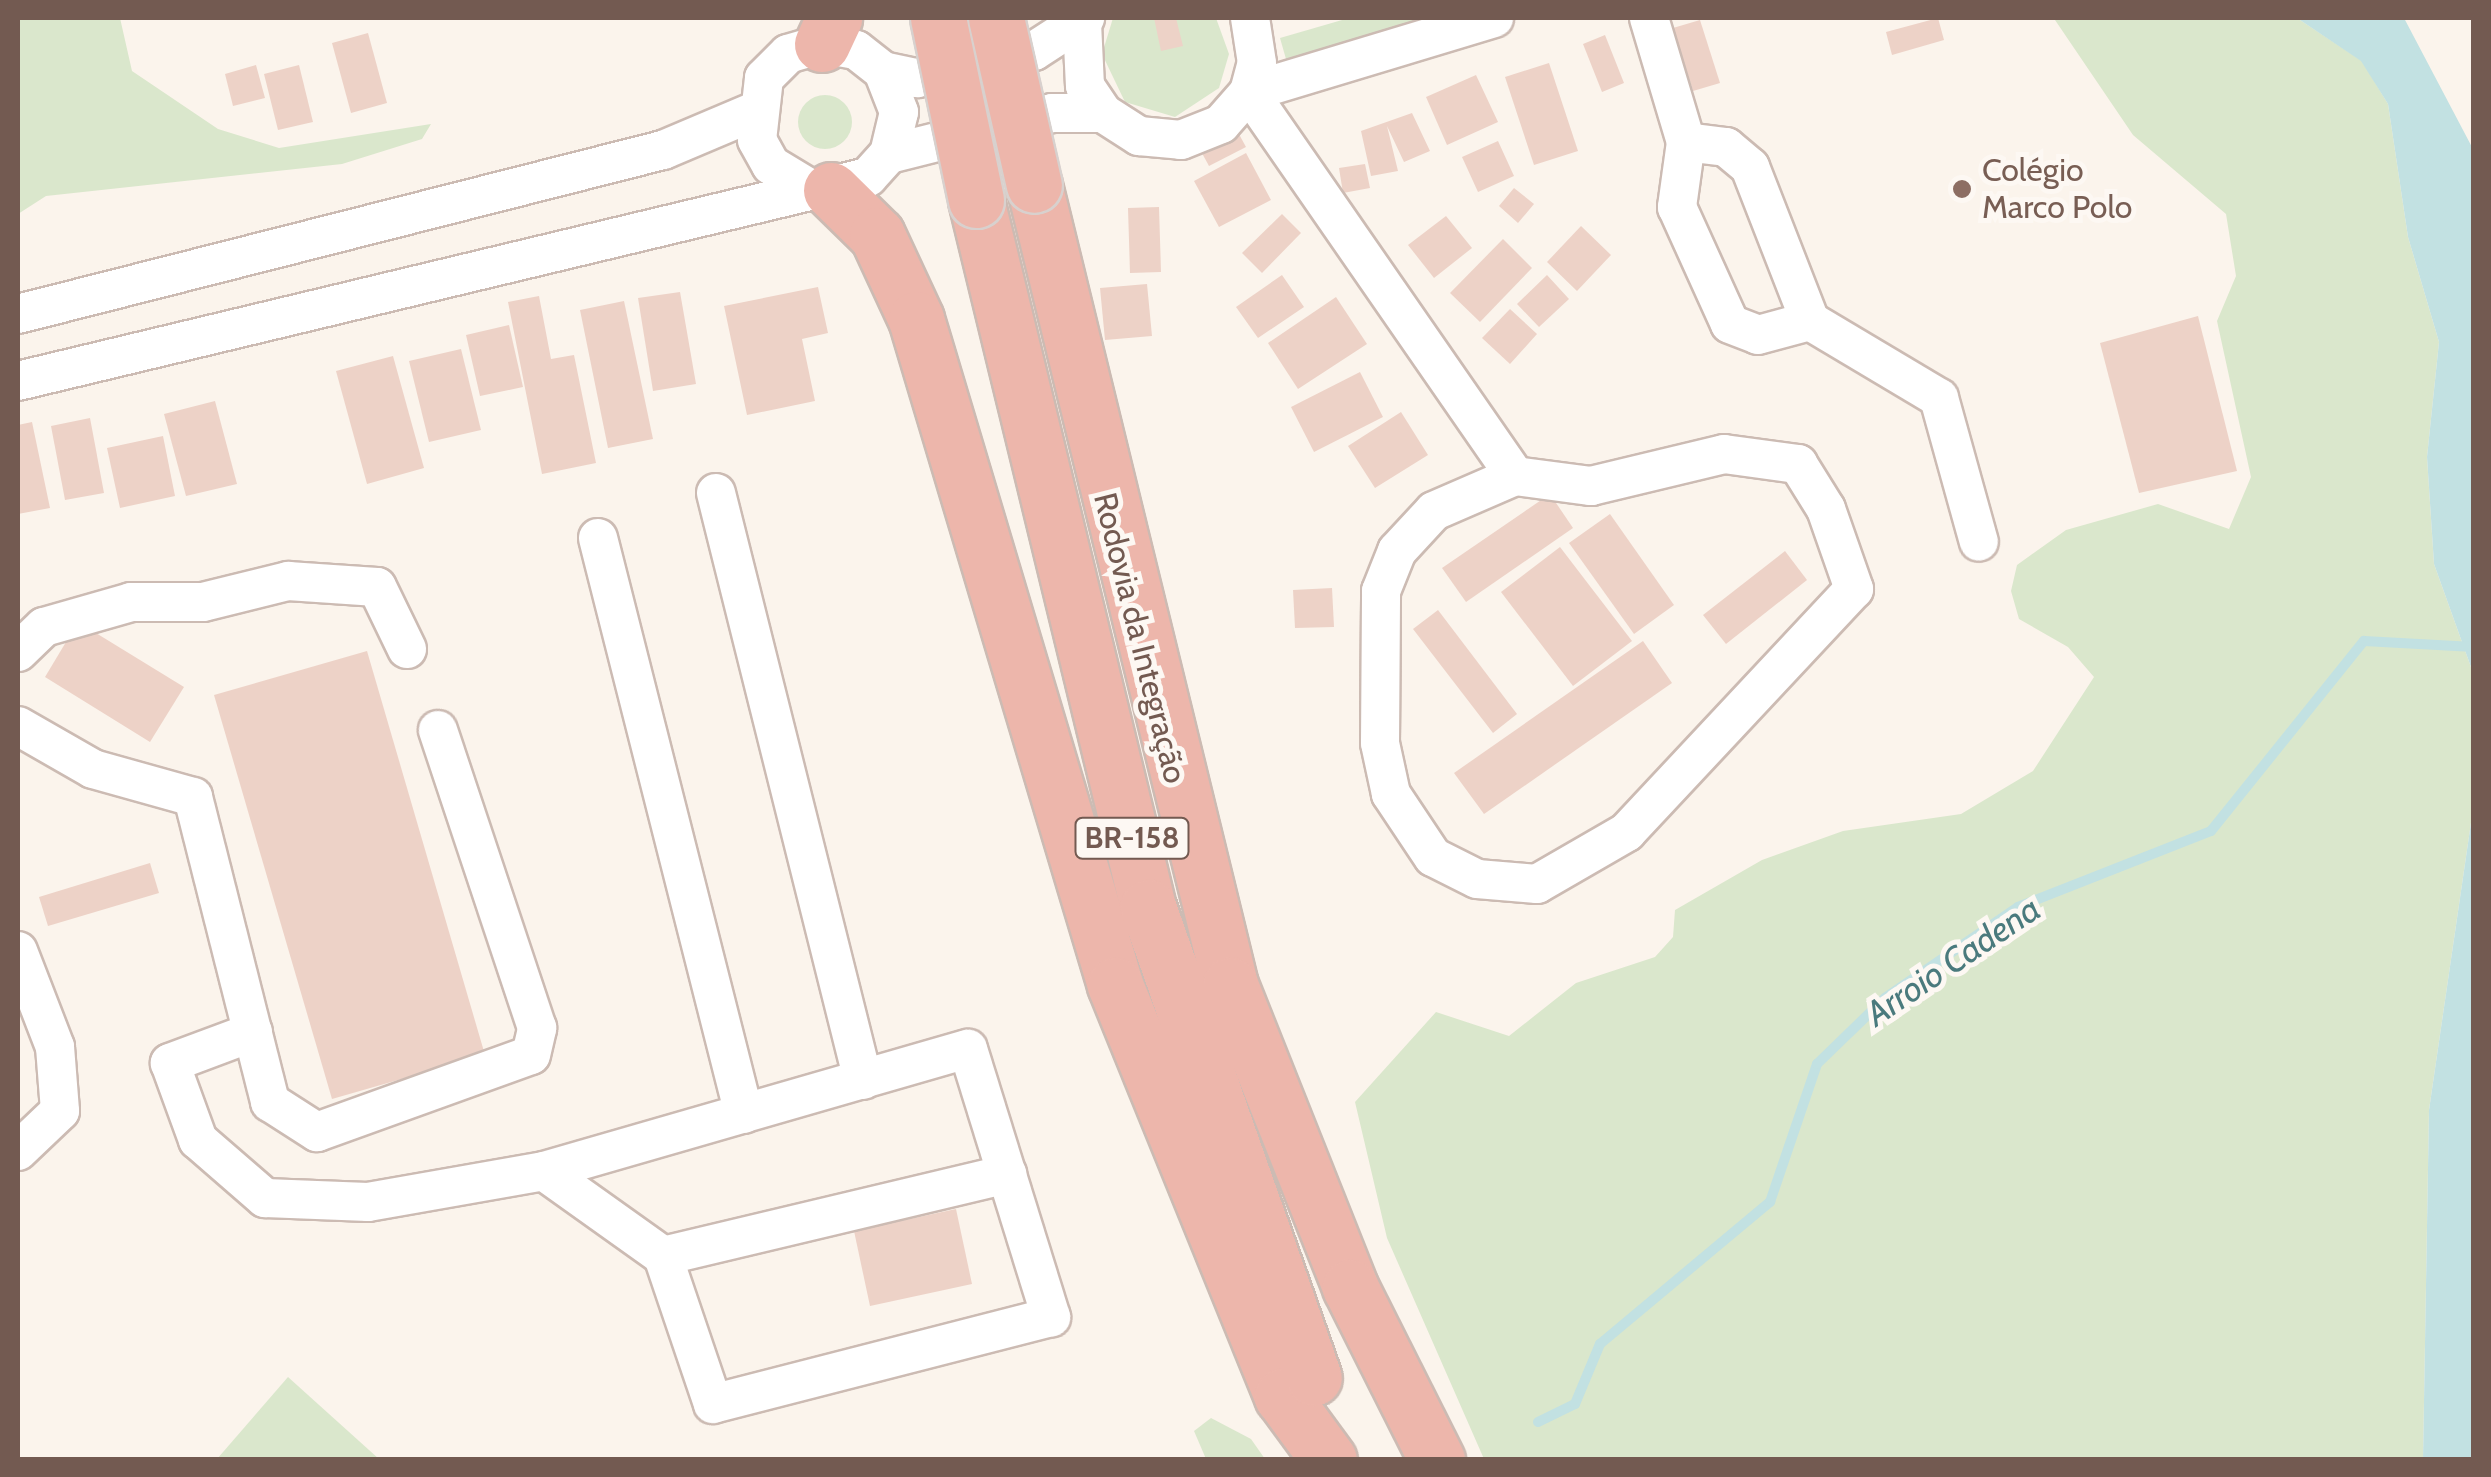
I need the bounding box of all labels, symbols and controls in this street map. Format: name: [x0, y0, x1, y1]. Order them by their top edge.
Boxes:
place label: Colégio Marco Polo: [1982, 152, 2132, 227]
marker: Colégio Marco Polo: [1951, 178, 1973, 200]
street label: Rodovia da Integração: [1085, 489, 1195, 787]
road number: BR-158: [1072, 813, 1192, 863]
water label: Arroio Cadena: [1858, 887, 2048, 1035]

